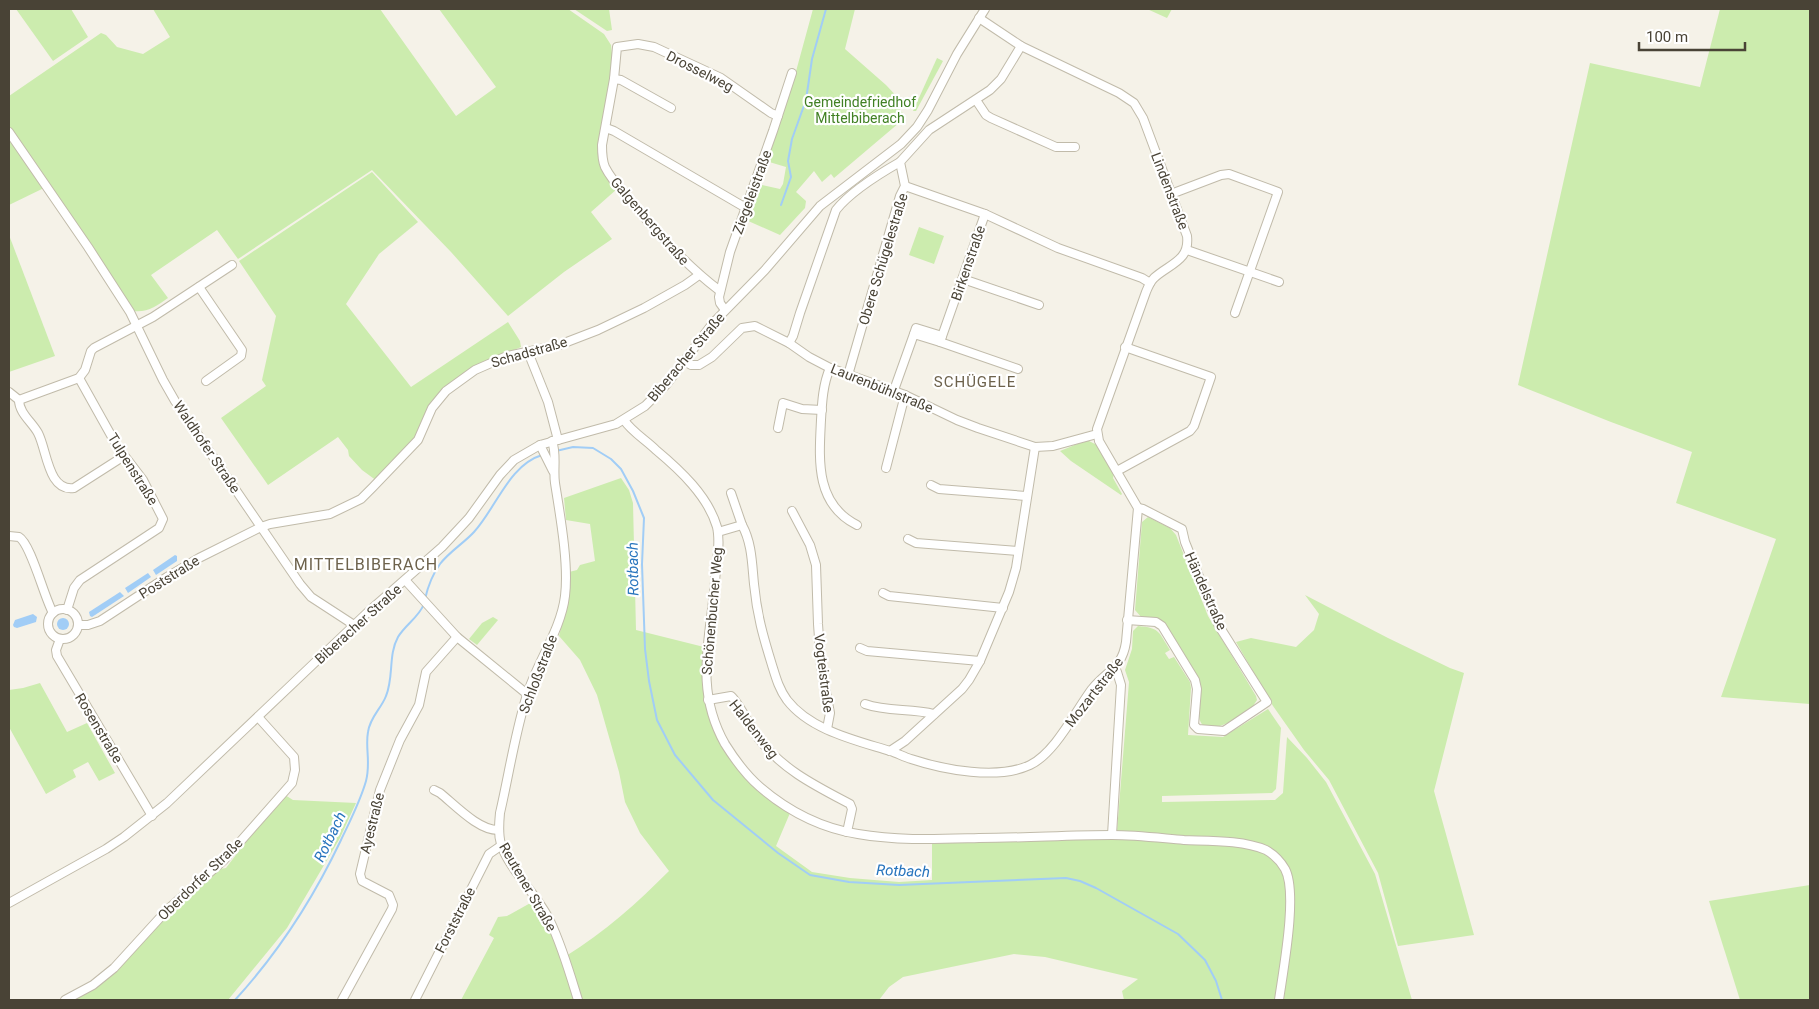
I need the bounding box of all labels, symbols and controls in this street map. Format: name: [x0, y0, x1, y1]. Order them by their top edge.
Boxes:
scale bar: [1639, 20, 1745, 52]
text: 100 m: [1646, 28, 1688, 46]
street label: Drosselweg: [664, 47, 736, 95]
park label: Gemeindefriedhof Mittelbiberach: [804, 94, 916, 126]
street label: Ziegeleistraße: [729, 148, 775, 236]
street label: Lindenstraße: [1148, 150, 1192, 232]
street label: Galgenbergstraße: [608, 174, 692, 268]
street label: Obere Schügelestraße: [855, 191, 911, 327]
street label: Birkenstraße: [948, 223, 988, 303]
street label: Biberacher Straße: [644, 309, 728, 405]
street label: Schadstraße: [489, 333, 569, 371]
street label: Laurenbühlstraße: [828, 360, 936, 416]
district label: SCHÜGELE: [934, 373, 1016, 391]
street label: Waldhofer Straße: [170, 398, 244, 496]
street label: Tulpenstraße: [105, 430, 161, 508]
water label: Rotbach: [624, 542, 642, 596]
street label: Schönenbucher Weg: [698, 547, 726, 675]
street label: Händelstraße: [1182, 550, 1230, 632]
street label: Poststraße: [136, 552, 202, 602]
district label: MITTELBIBERACH: [294, 555, 438, 574]
street label: Biberacher Straße: [311, 581, 405, 667]
street label: Schloßstraße: [516, 633, 560, 715]
street label: Vogteistraße: [811, 633, 837, 713]
street label: Mozartstraße: [1062, 654, 1126, 730]
street label: Rosenstraße: [72, 690, 126, 766]
street label: Haldenweg: [726, 697, 782, 761]
street label: Ayestraße: [357, 791, 387, 855]
water label: Rotbach: [310, 809, 350, 865]
street label: Oberdorfer Straße: [154, 835, 246, 923]
street label: Reutener Straße: [496, 840, 560, 934]
water label: Rotbach: [876, 861, 930, 881]
street label: Forststraße: [432, 884, 478, 956]

